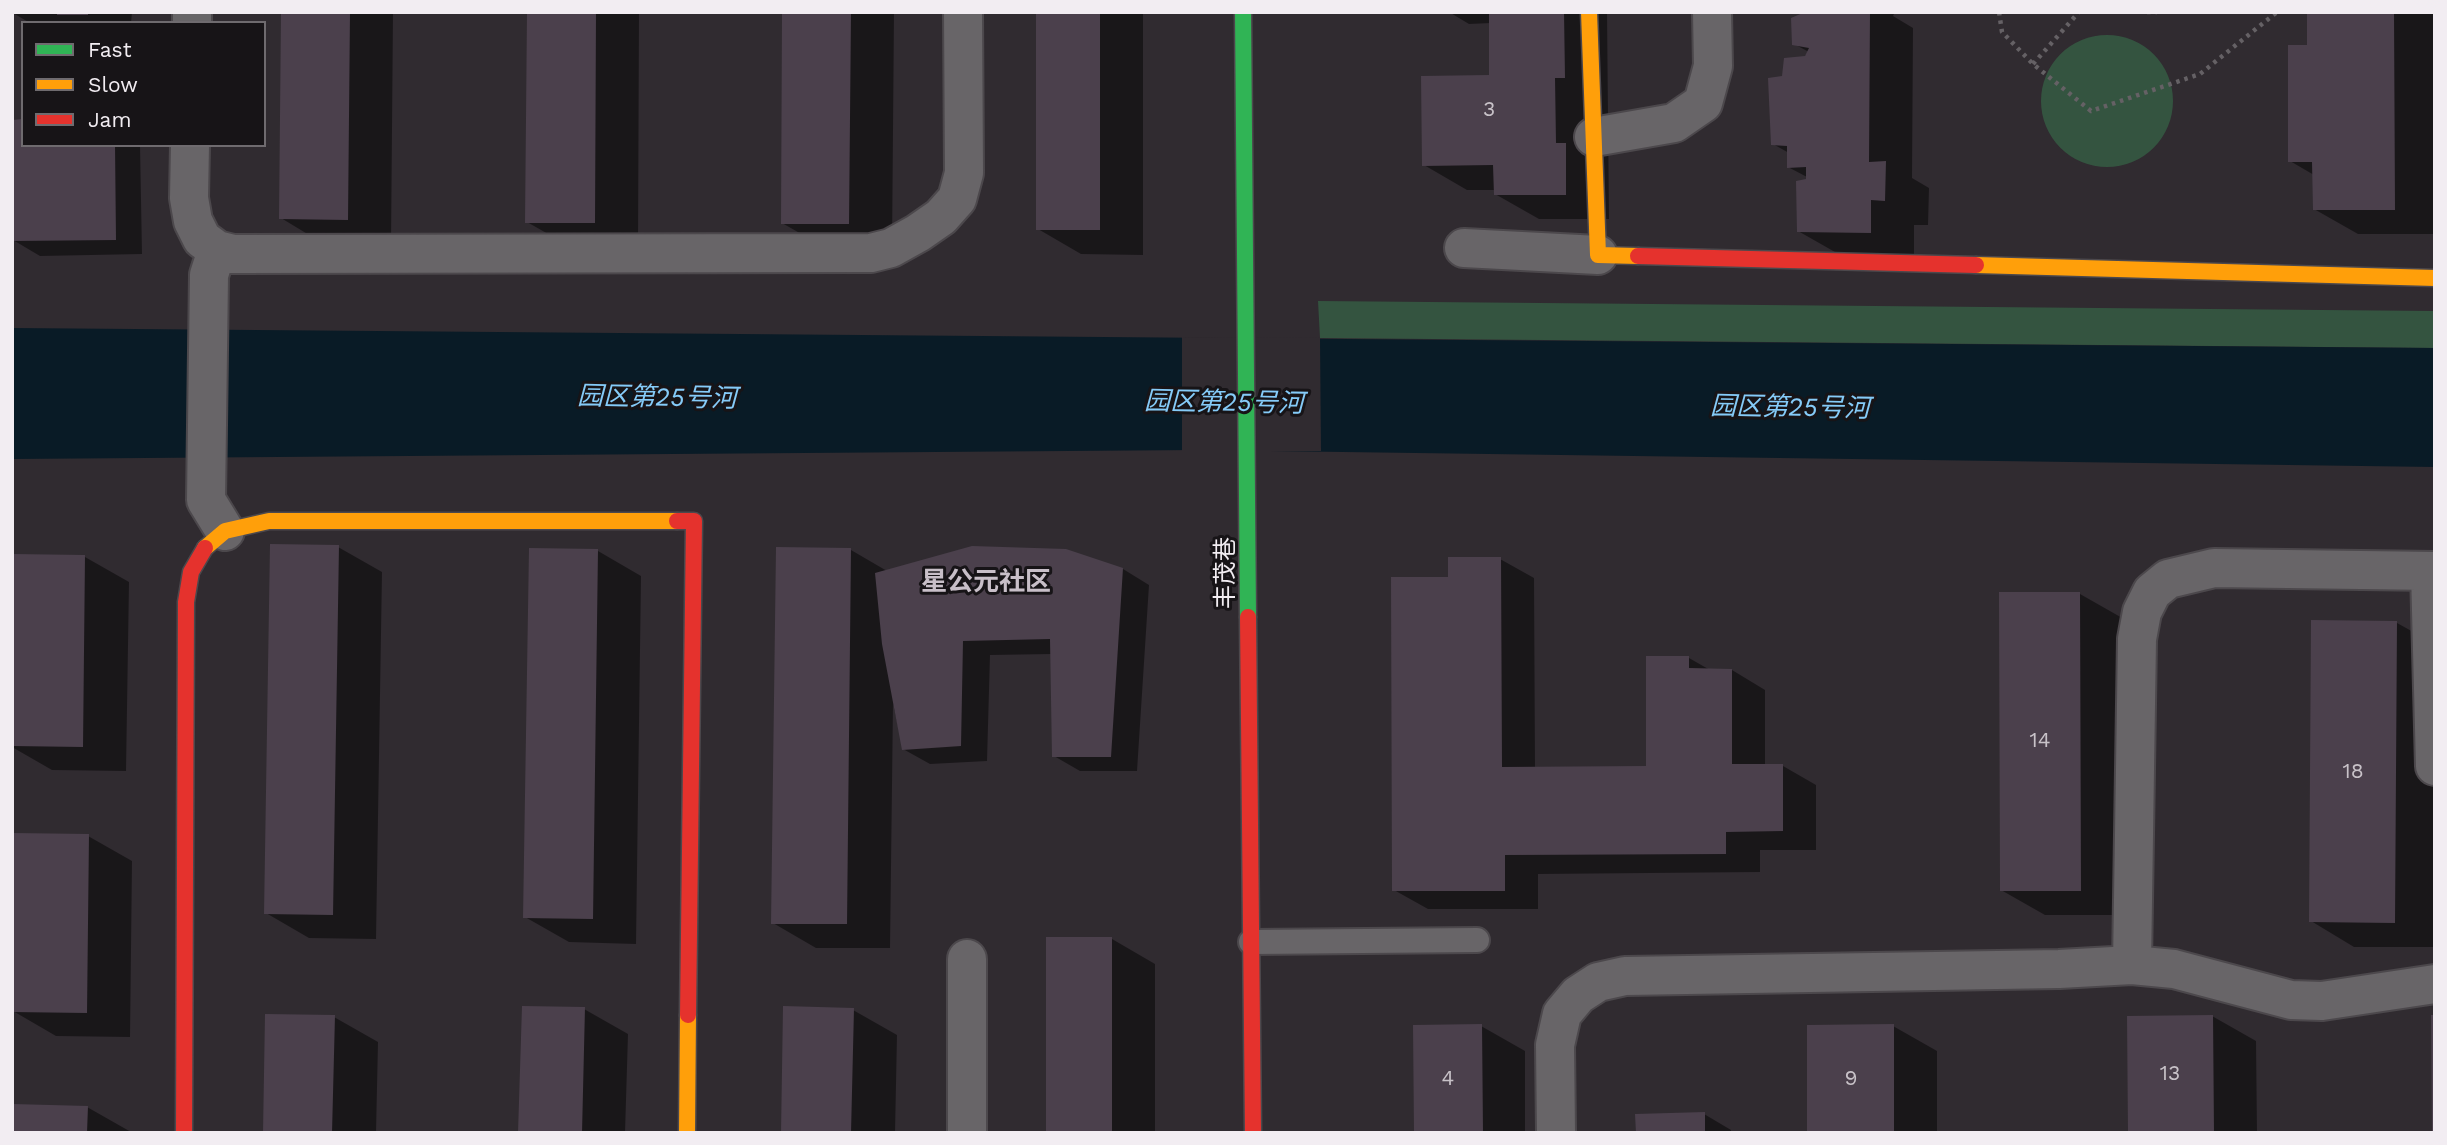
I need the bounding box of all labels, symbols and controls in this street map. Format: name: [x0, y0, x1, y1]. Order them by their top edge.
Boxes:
legend: [21, 21, 266, 147]
text: Fast: [88, 37, 132, 62]
text: Slow: [88, 72, 138, 97]
house number: 3: [1483, 97, 1495, 123]
text: Jam: [88, 107, 131, 132]
water label: 园区第25号河: [577, 381, 737, 415]
water label: 园区第25号河: [1144, 386, 1304, 420]
water label: 园区第25号河: [1710, 391, 1870, 425]
street label: 丰茂巷: [1212, 537, 1240, 609]
district label: 星公元社区: [921, 566, 1051, 598]
house number: 14: [2029, 728, 2051, 754]
house number: 18: [2342, 759, 2364, 785]
house number: 13: [2160, 1061, 2180, 1087]
house number: 4: [1442, 1066, 1454, 1092]
house number: 9: [1845, 1066, 1857, 1092]

